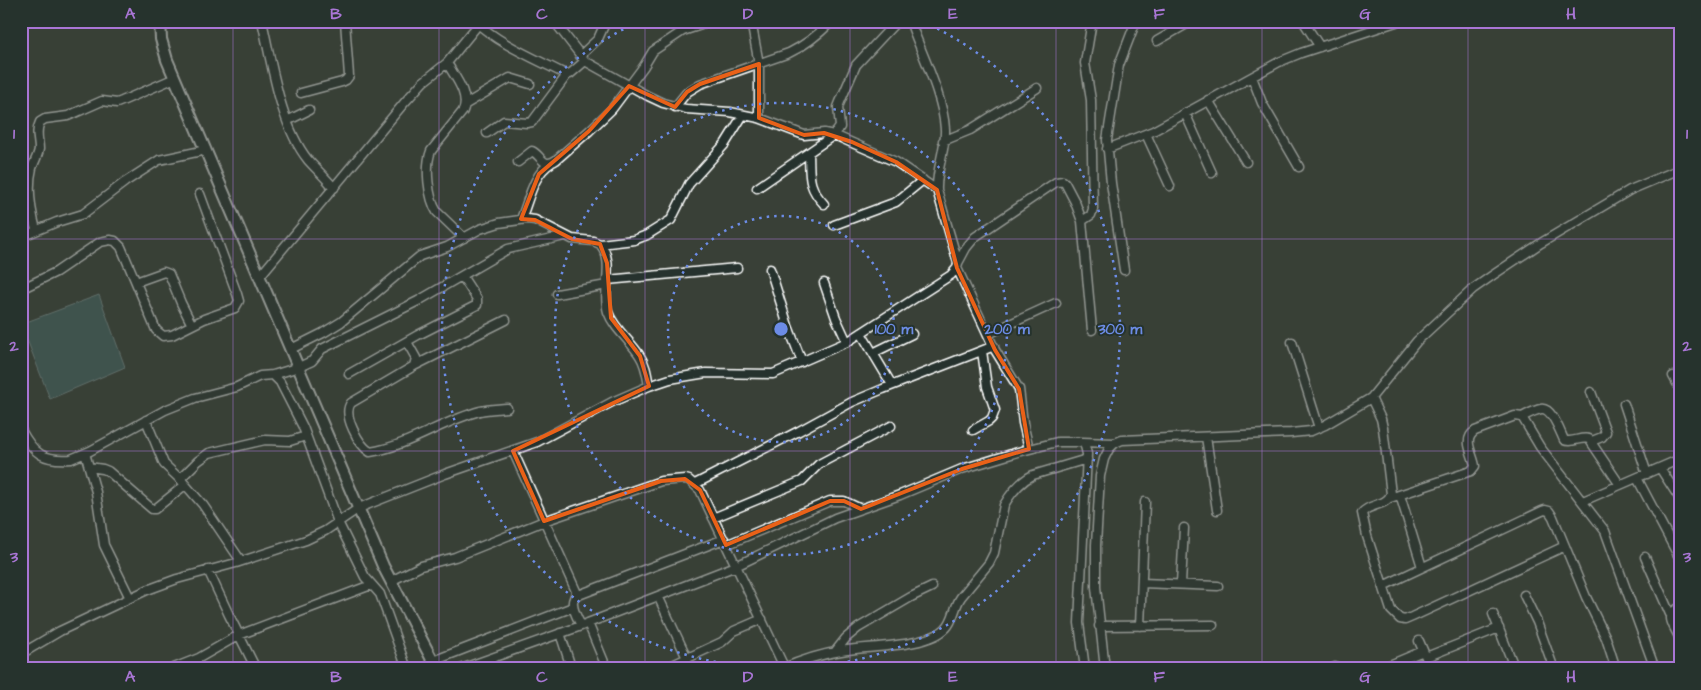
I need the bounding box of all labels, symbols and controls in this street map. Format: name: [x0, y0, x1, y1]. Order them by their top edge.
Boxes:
text: A: [125, 3, 136, 25]
text: B: [330, 3, 342, 25]
text: C: [536, 3, 548, 25]
text: D: [743, 3, 754, 25]
text: E: [948, 3, 958, 25]
text: F: [1153, 3, 1165, 25]
text: G: [1359, 3, 1371, 25]
text: H: [1566, 3, 1576, 25]
text: 1: [13, 123, 16, 145]
text: 1: [1686, 123, 1689, 145]
text: 100 m: [875, 319, 914, 340]
text: 200 m: [983, 319, 1030, 340]
text: 300 m: [1097, 319, 1142, 340]
centre of rings: [772, 320, 790, 338]
text: 2: [8, 335, 19, 357]
text: 2: [1681, 335, 1692, 357]
text: 3: [9, 546, 19, 568]
text: 3: [1682, 546, 1692, 568]
text: A: [125, 666, 136, 688]
text: B: [330, 666, 342, 688]
text: C: [536, 666, 548, 688]
text: D: [743, 666, 754, 688]
text: E: [948, 666, 958, 688]
text: F: [1153, 666, 1165, 688]
text: G: [1359, 666, 1371, 688]
text: H: [1566, 666, 1576, 688]

